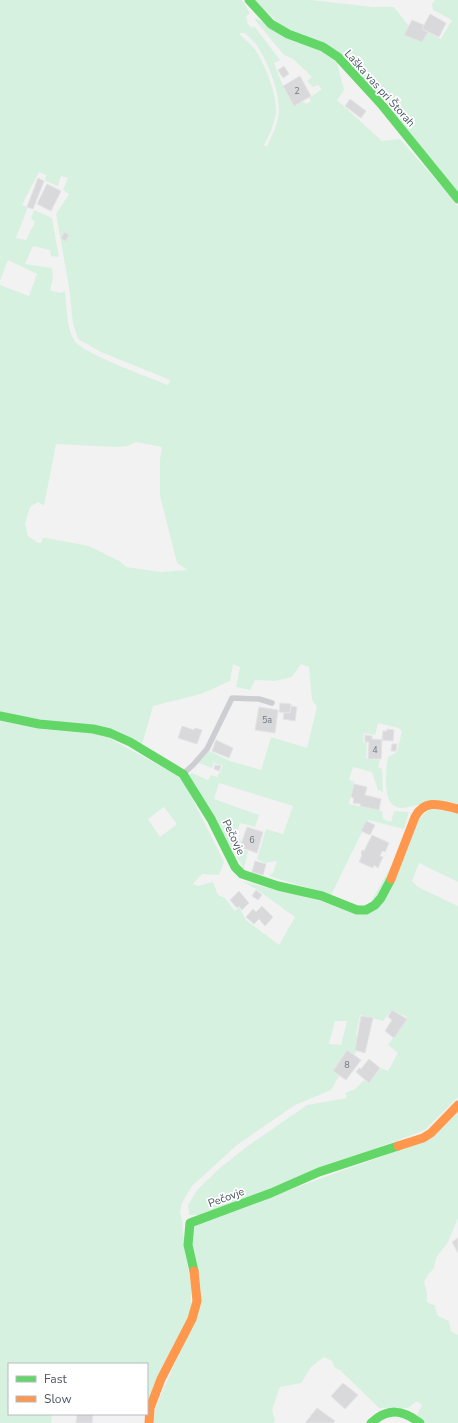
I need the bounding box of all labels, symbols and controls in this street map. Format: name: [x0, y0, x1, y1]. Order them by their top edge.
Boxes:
street label: Laška vas pri Štorah: [341, 46, 419, 130]
house number: 2: [294, 85, 300, 97]
house number: 5a: [262, 714, 272, 726]
house number: 4: [372, 744, 378, 756]
street label: Pečovje: [219, 817, 249, 858]
house number: 6: [249, 834, 255, 846]
house number: 8: [344, 1059, 350, 1071]
street label: Pečovje: [206, 1184, 247, 1211]
legend: [8, 1363, 148, 1415]
text: Fast: [44, 1371, 67, 1387]
text: Slow: [44, 1391, 72, 1407]

